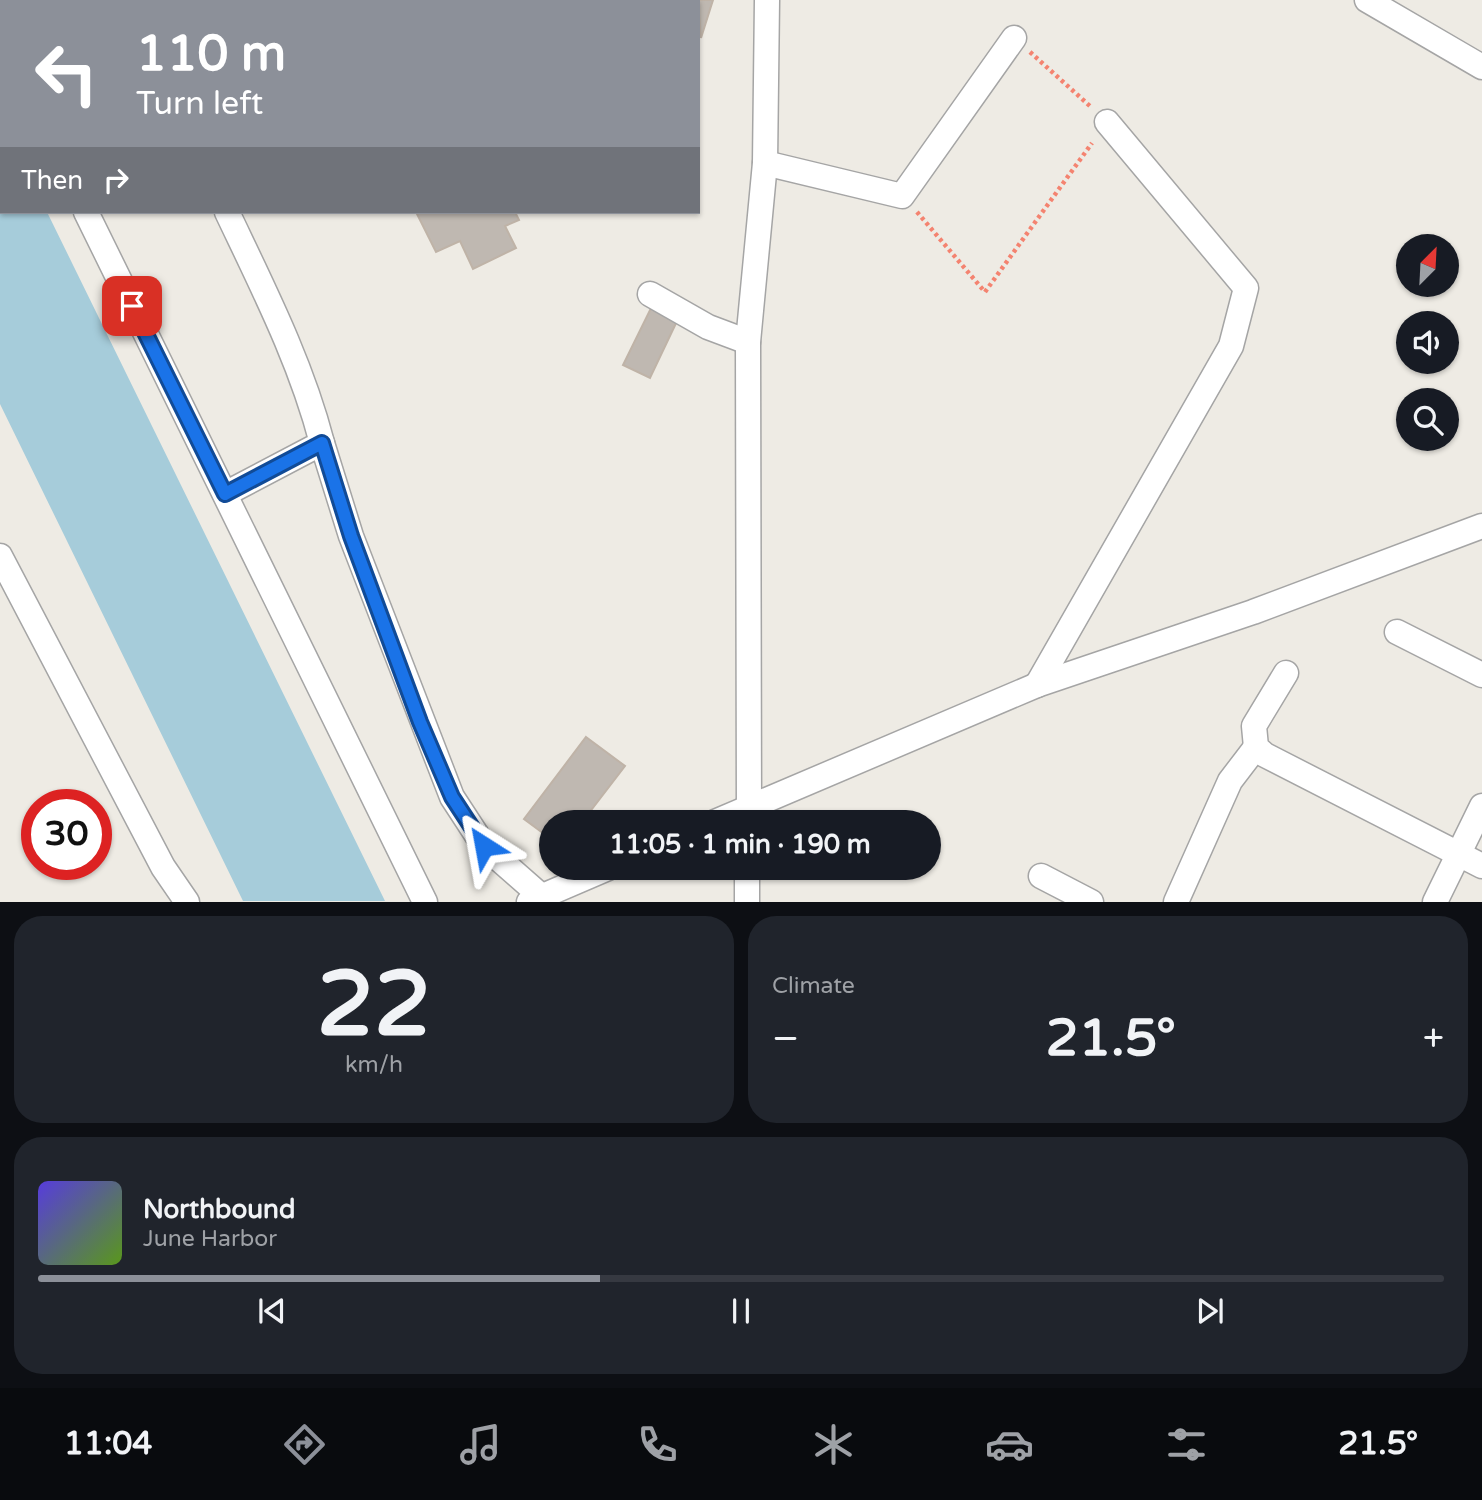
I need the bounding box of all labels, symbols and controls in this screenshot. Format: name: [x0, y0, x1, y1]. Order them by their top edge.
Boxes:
text: 110 m: [136, 25, 286, 84]
icon: left: [21, 28, 112, 119]
text: Turn left: [136, 85, 263, 123]
icon: right: [97, 161, 135, 199]
text: Then: [21, 165, 83, 196]
north arrow: [1396, 234, 1460, 298]
map controls: [1396, 234, 1459, 451]
pin: [102, 276, 162, 336]
icon: arrive: [113, 287, 151, 325]
button: sound: [1396, 311, 1459, 374]
button: search: [1396, 388, 1459, 451]
speed limit sign: 30: [21, 789, 112, 880]
position arrow: [447, 809, 521, 883]
text: 11:05 · 1 min · 190 m: [609, 829, 871, 860]
text: 22: [317, 950, 431, 1060]
text: Climate: [772, 972, 855, 1000]
text: 21.5°: [1046, 1007, 1176, 1070]
text: −: [772, 1016, 799, 1062]
text: +: [1423, 1016, 1444, 1062]
text: km/h: [345, 1051, 403, 1079]
text: Northbound: [143, 1194, 295, 1225]
text: June Harbor: [143, 1225, 277, 1253]
icon: previous: [253, 1292, 291, 1330]
icon: pause: [722, 1292, 760, 1330]
icon: next: [1191, 1292, 1229, 1330]
icon: directions: [280, 1420, 329, 1469]
icon: music: [456, 1420, 505, 1469]
icon: phone: [633, 1420, 682, 1469]
icon: climate: [809, 1420, 858, 1469]
icon: car: [985, 1420, 1034, 1469]
icon: filters: [1162, 1420, 1211, 1469]
text: 11:04: [64, 1425, 152, 1463]
text: 21.5°: [1338, 1425, 1418, 1463]

